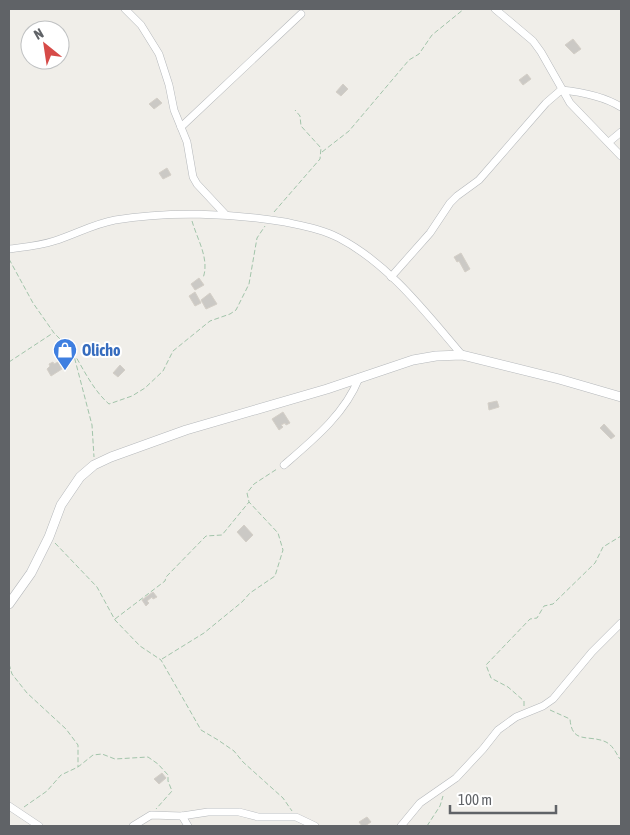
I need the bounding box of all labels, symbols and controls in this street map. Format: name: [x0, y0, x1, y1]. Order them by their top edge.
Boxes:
north arrow: [20, 20, 70, 70]
text: N: [31, 25, 46, 43]
shop icon: Olicho: [52, 337, 78, 371]
place label: Olicho: [82, 341, 121, 359]
scale bar: [450, 782, 556, 814]
text: 100 m: [458, 791, 492, 808]

